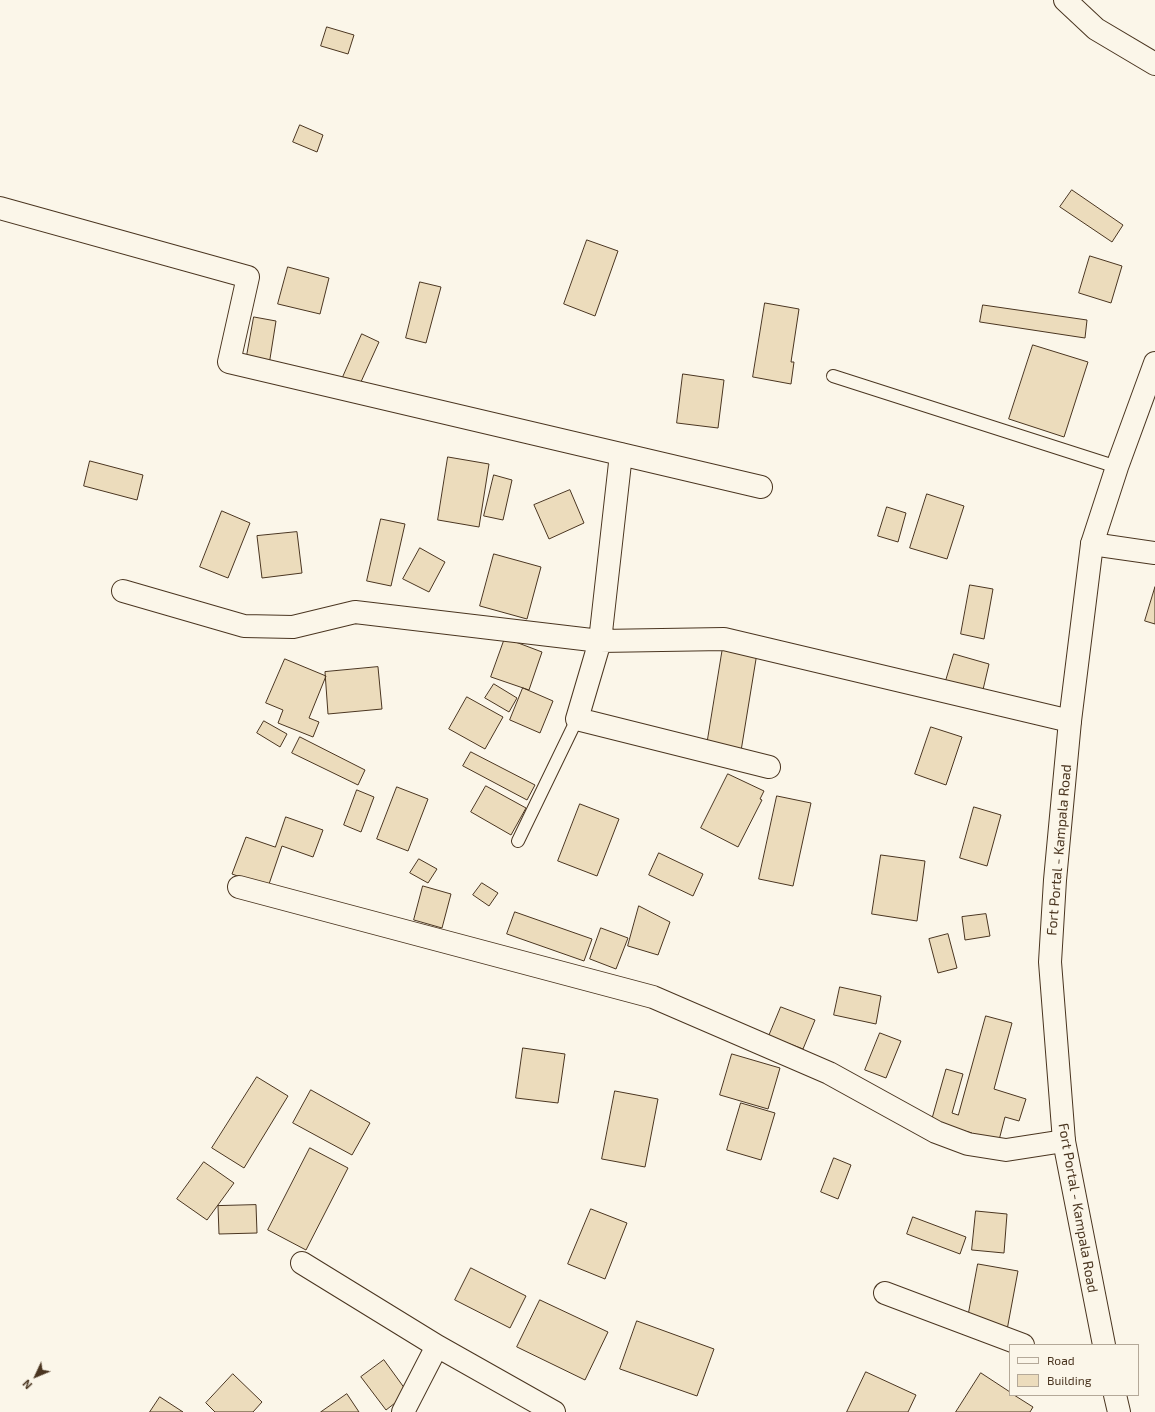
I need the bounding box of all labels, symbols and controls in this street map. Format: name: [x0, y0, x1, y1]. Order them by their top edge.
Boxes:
street label: Fort Portal - Kampala Road: [1043, 764, 1075, 936]
street label: Fort Portal - Kampala Road: [1055, 1122, 1101, 1294]
legend: [1009, 1344, 1139, 1396]
text: Road: [1047, 1353, 1075, 1367]
north arrow: [16, 1356, 56, 1396]
text: Building: [1047, 1373, 1091, 1387]
text: N: [20, 1377, 34, 1392]

